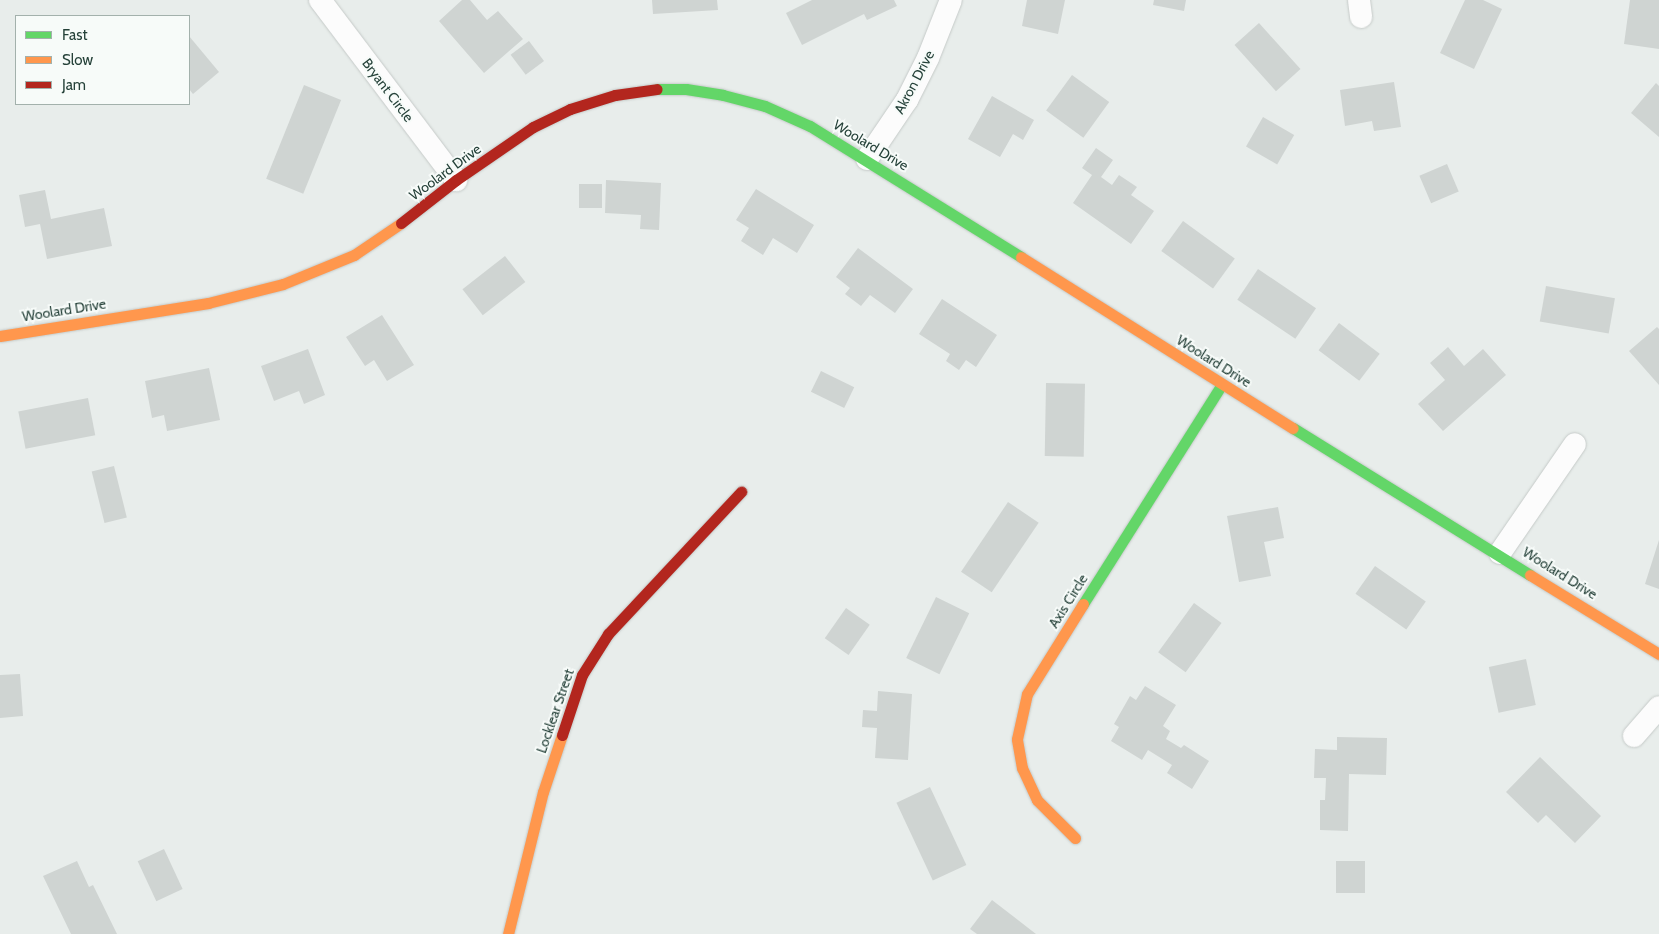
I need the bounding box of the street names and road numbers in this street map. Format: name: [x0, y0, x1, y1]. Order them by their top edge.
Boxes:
street label: Akron Drive: [890, 47, 938, 117]
street label: Bryant Circle: [359, 55, 417, 125]
street label: Woolard Drive: [830, 116, 912, 174]
street label: Woolard Drive: [406, 140, 484, 204]
street label: Woolard Drive: [21, 295, 107, 325]
street label: Woolard Drive: [1174, 331, 1254, 391]
street label: Woolard Drive: [1520, 543, 1600, 603]
street label: Axis Circle: [1045, 571, 1091, 631]
street label: Locklear Street: [533, 667, 577, 755]

